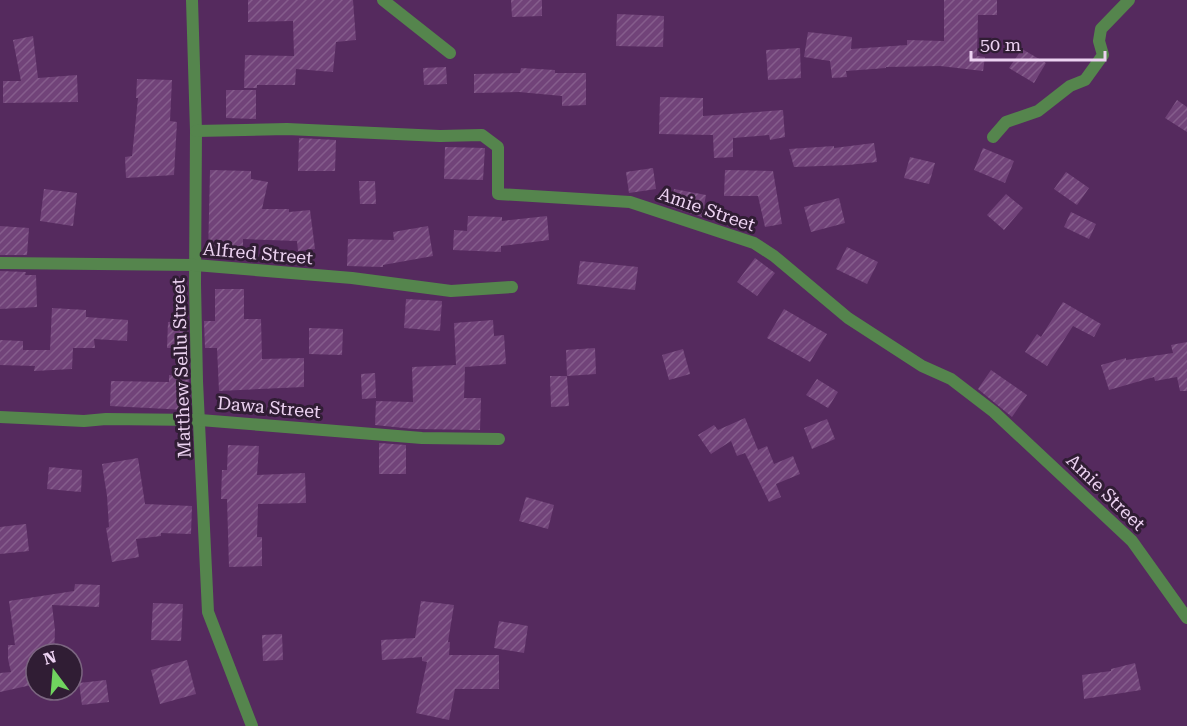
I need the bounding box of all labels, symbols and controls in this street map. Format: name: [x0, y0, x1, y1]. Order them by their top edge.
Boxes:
scale bar: [971, 24, 1104, 62]
text: 50 m: [980, 34, 1021, 55]
street label: Amie Street: [656, 183, 758, 235]
street label: Alfred Street: [202, 238, 314, 268]
street label: Matthew Sellu Street: [167, 277, 195, 459]
street label: Dawa Street: [216, 392, 322, 422]
street label: Amie Street: [1062, 449, 1150, 535]
north arrow: [24, 642, 84, 702]
text: N: [41, 647, 59, 669]

